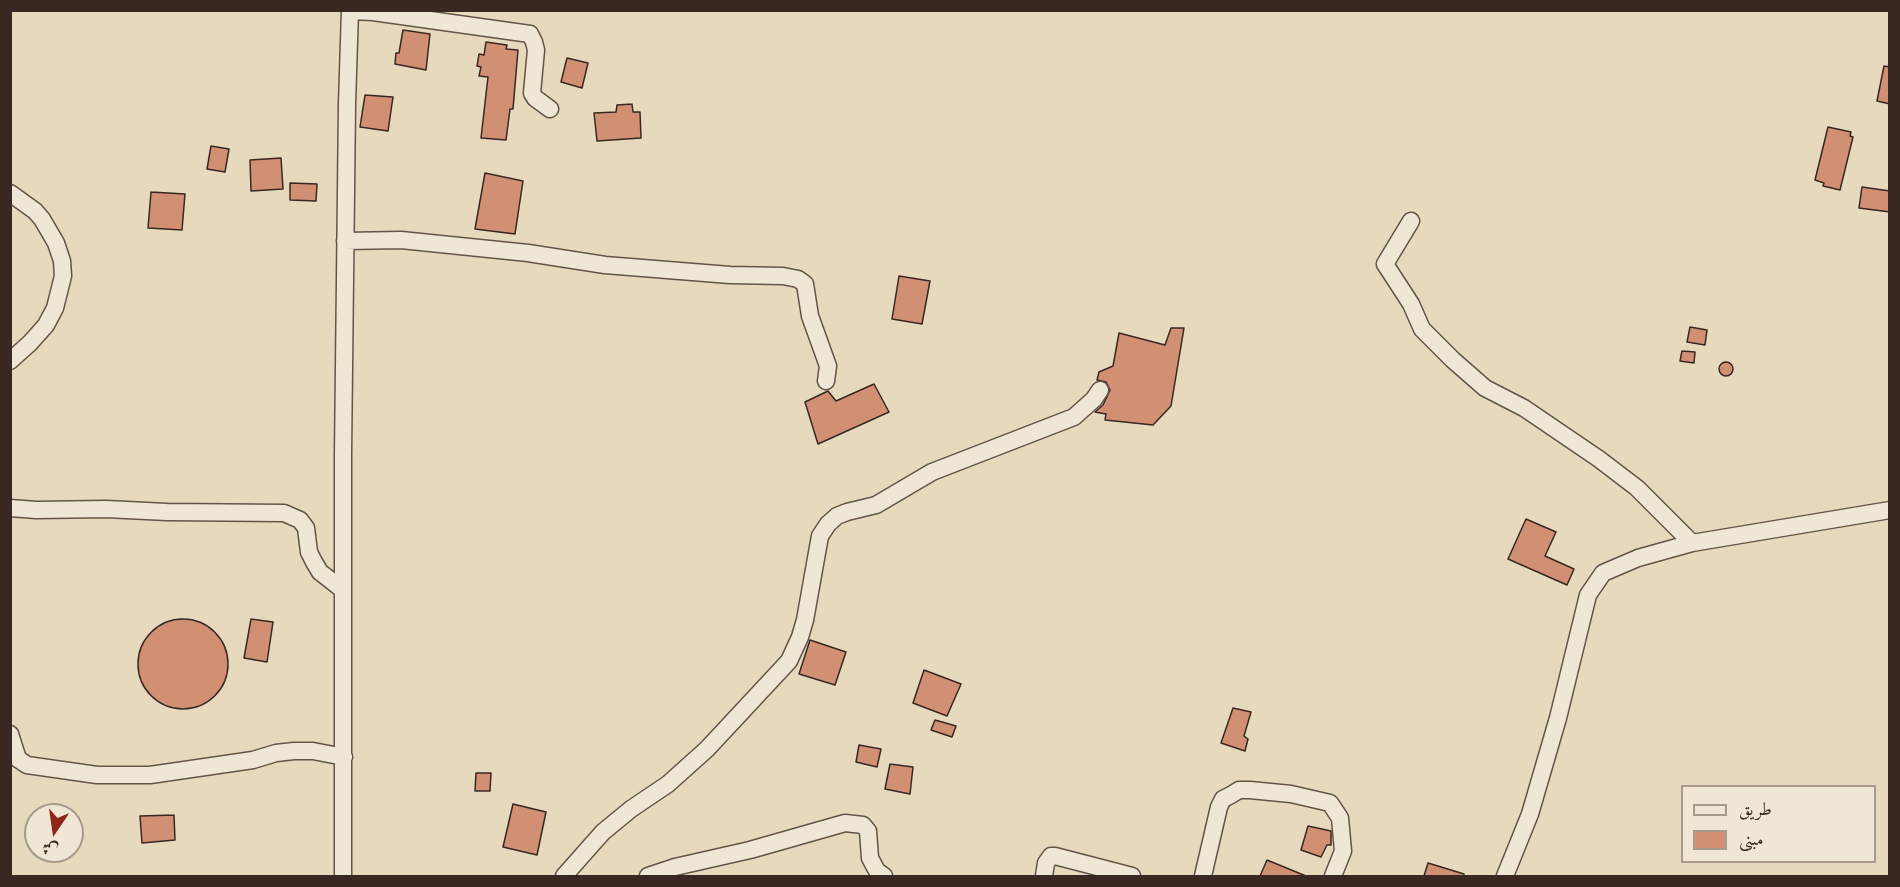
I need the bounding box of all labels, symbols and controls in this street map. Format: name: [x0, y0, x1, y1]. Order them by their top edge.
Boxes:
legend: [1681, 785, 1876, 863]
text: طريق: [1739, 797, 1772, 820]
north arrow: [24, 803, 84, 863]
text: مبنى: [1739, 827, 1764, 850]
text: ش: [40, 837, 60, 861]

